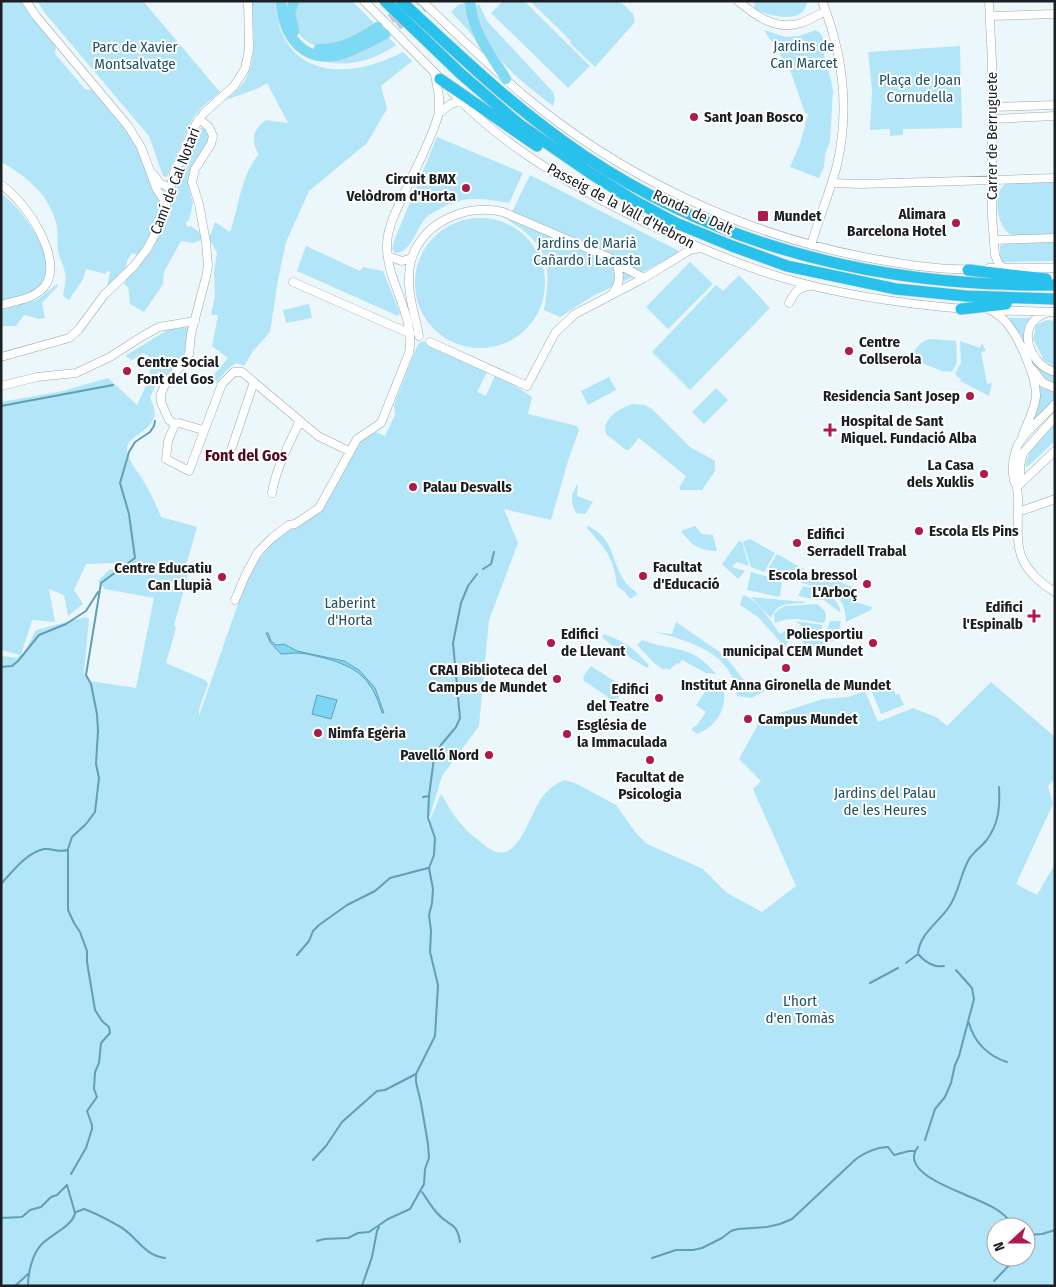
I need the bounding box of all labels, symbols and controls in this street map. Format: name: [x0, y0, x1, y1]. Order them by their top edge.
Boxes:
park label: Jardins de Can Marcet: [770, 37, 838, 72]
park label: Parc de Xavier Montsalvatge: [92, 38, 179, 73]
park label: Plaça de Joan Cornudella: [879, 71, 961, 106]
street label: Carrer de Berruguete: [983, 72, 1001, 200]
place label: Sant Joan Bosco: [704, 108, 803, 126]
marker: Sant Joan Bosco: [688, 111, 700, 123]
street label: Camí de Cal Notari: [146, 125, 204, 237]
street label: Passeig de la Vall d'Hebron: [544, 159, 698, 253]
place label: Circuit BMX Velòdrom d'Horta: [345, 170, 457, 205]
marker: Circuit BMX Velòdrom d'Horta: [460, 182, 472, 194]
street label: Ronda de Dalt: [650, 186, 736, 238]
place label: Alimara Barcelona Hotel: [847, 205, 947, 240]
place label: Mundet: [774, 207, 822, 225]
marker: Mundet: [756, 209, 770, 223]
marker: Alimara Barcelona Hotel: [950, 217, 962, 229]
park label: Jardins de Marià Cañardo i Lacasta: [533, 234, 641, 269]
place label: Centre Collserola: [859, 333, 922, 368]
marker: Centre Collserola: [843, 345, 855, 357]
place label: Centre Social Font del Gos: [137, 353, 220, 388]
marker: Centre Social Font del Gos: [121, 365, 133, 377]
place label: Residencia Sant Josep: [823, 387, 960, 405]
marker: Residencia Sant Josep: [964, 390, 976, 402]
place label: Hospital de Sant Miquel. Fundació Alba: [841, 412, 977, 447]
marker: Hospital de Sant Miquel. Fundació Alba: [823, 423, 837, 437]
district label: Font del Gos: [205, 446, 287, 465]
place label: La Casa dels Xuklis: [907, 456, 975, 491]
marker: La Casa dels Xuklis: [978, 468, 990, 480]
place label: Palau Desvalls: [423, 478, 512, 496]
marker: Palau Desvalls: [407, 481, 419, 493]
place label: Escola Els Pins: [929, 522, 1019, 540]
place label: Edifici Serradell Trabal: [807, 525, 907, 560]
marker: Escola Els Pins: [913, 525, 925, 537]
marker: Edifici Serradell Trabal: [791, 537, 803, 549]
place label: Facultat d'Educació: [653, 558, 720, 593]
place label: Centre Educatiu Can Llupià: [114, 559, 213, 594]
place label: Escola bressol L'Arboç: [769, 566, 858, 602]
marker: Facultat d'Educació: [637, 570, 649, 582]
marker: Centre Educatiu Can Llupià: [216, 571, 228, 583]
marker: Escola bressol L'Arboç: [861, 578, 873, 590]
park label: Laberint d'Horta: [324, 594, 376, 629]
place label: Edifici l'Espinalb: [963, 598, 1023, 633]
marker: Edifici l'Espinalb: [1027, 609, 1041, 623]
place label: Edifici de Llevant: [561, 625, 626, 660]
place label: Poliesportiu municipal CEM Mundet: [723, 625, 864, 660]
marker: Edifici de Llevant: [545, 637, 557, 649]
marker: Poliesportiu municipal CEM Mundet: [867, 637, 879, 649]
place label: CRAI Biblioteca del Campus de Mundet: [428, 661, 548, 696]
marker: Institut Anna Gironella de Mundet: [780, 662, 792, 674]
marker: CRAI Biblioteca del Campus de Mundet: [551, 673, 563, 685]
place label: Institut Anna Gironella de Mundet: [681, 676, 892, 694]
place label: Edifici del Teatre: [587, 680, 649, 715]
marker: Edifici del Teatre: [653, 692, 665, 704]
place label: Campus Mundet: [758, 710, 858, 728]
marker: Campus Mundet: [742, 713, 754, 725]
place label: Església de la Immaculada: [577, 716, 668, 751]
place label: Nimfa Egèria: [328, 724, 406, 742]
marker: Nimfa Egèria: [312, 727, 324, 739]
marker: Església de la Immaculada: [561, 728, 573, 740]
place label: Pavelló Nord: [400, 746, 479, 764]
marker: Pavelló Nord: [483, 749, 495, 761]
marker: Facultat de Psicologia: [644, 754, 656, 766]
place label: Facultat de Psicologia: [616, 768, 685, 803]
park label: Jardins del Palau de les Heures: [834, 784, 936, 819]
park label: L'hort d'en Tomàs: [766, 992, 834, 1027]
north arrow: [986, 1217, 1036, 1267]
text: N: [990, 1240, 1009, 1253]

